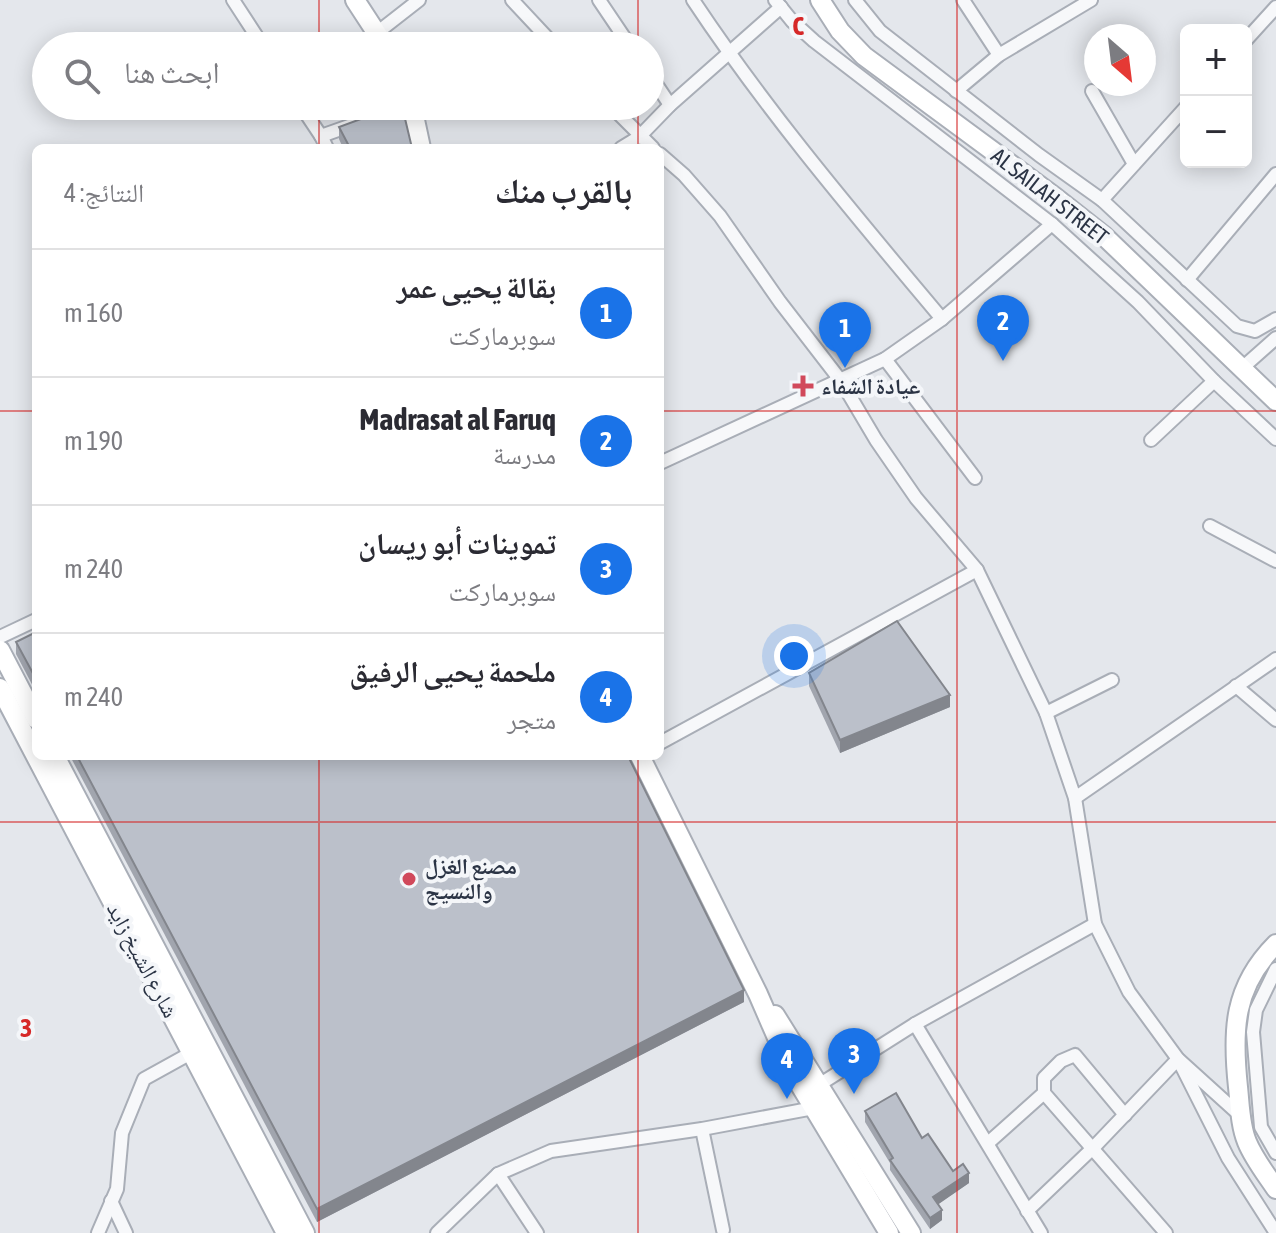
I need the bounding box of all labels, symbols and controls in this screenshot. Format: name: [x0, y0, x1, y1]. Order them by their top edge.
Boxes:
text: C: [792, 11, 804, 41]
north arrow: [1084, 24, 1156, 96]
map controls: [1180, 24, 1252, 168]
button: +: [1180, 24, 1252, 96]
search box: [32, 32, 664, 120]
icon: search: [60, 54, 104, 98]
text: ابحث هنا: [124, 55, 220, 89]
button: −: [1180, 96, 1252, 168]
street label: AL SAILAH STREET: [986, 142, 1114, 250]
text: بالقرب منك: [495, 171, 632, 210]
text: النتائج: 4: [64, 178, 144, 208]
text: بقالة يحيى عمر: [397, 270, 556, 304]
pin: 2: [977, 295, 1029, 361]
text: 160 m: [64, 298, 123, 328]
text: 1: [600, 298, 612, 328]
pin: 1: [819, 302, 871, 368]
text: سوبرماركت: [449, 321, 556, 351]
place label: عيادة الشفاء: [821, 373, 920, 399]
marker: عيادة الشفاء: [792, 375, 814, 397]
text: Madrasat al Faruq: [359, 402, 556, 436]
text: 190 m: [64, 426, 123, 456]
text: 2: [600, 426, 612, 456]
text: مدرسة: [493, 440, 556, 470]
text: تموينات أبو ريسان: [358, 526, 556, 560]
text: 240 m: [64, 554, 123, 584]
text: 3: [600, 554, 612, 584]
text: سوبرماركت: [449, 577, 556, 607]
your location: [774, 636, 814, 676]
text: ملحمة يحيى الرفيق: [349, 654, 556, 688]
text: 240 m: [64, 682, 123, 712]
text: 4: [600, 682, 612, 712]
text: متجر: [507, 705, 556, 735]
place label: مصنع الغزل والنسيج: [425, 853, 517, 906]
marker: مصنع الغزل والنسيج: [400, 870, 418, 888]
street label: شارع الشيخ زايد: [101, 898, 184, 1022]
text: 3: [20, 1013, 32, 1043]
pin: 3: [828, 1028, 880, 1094]
pin: 4: [761, 1033, 813, 1099]

